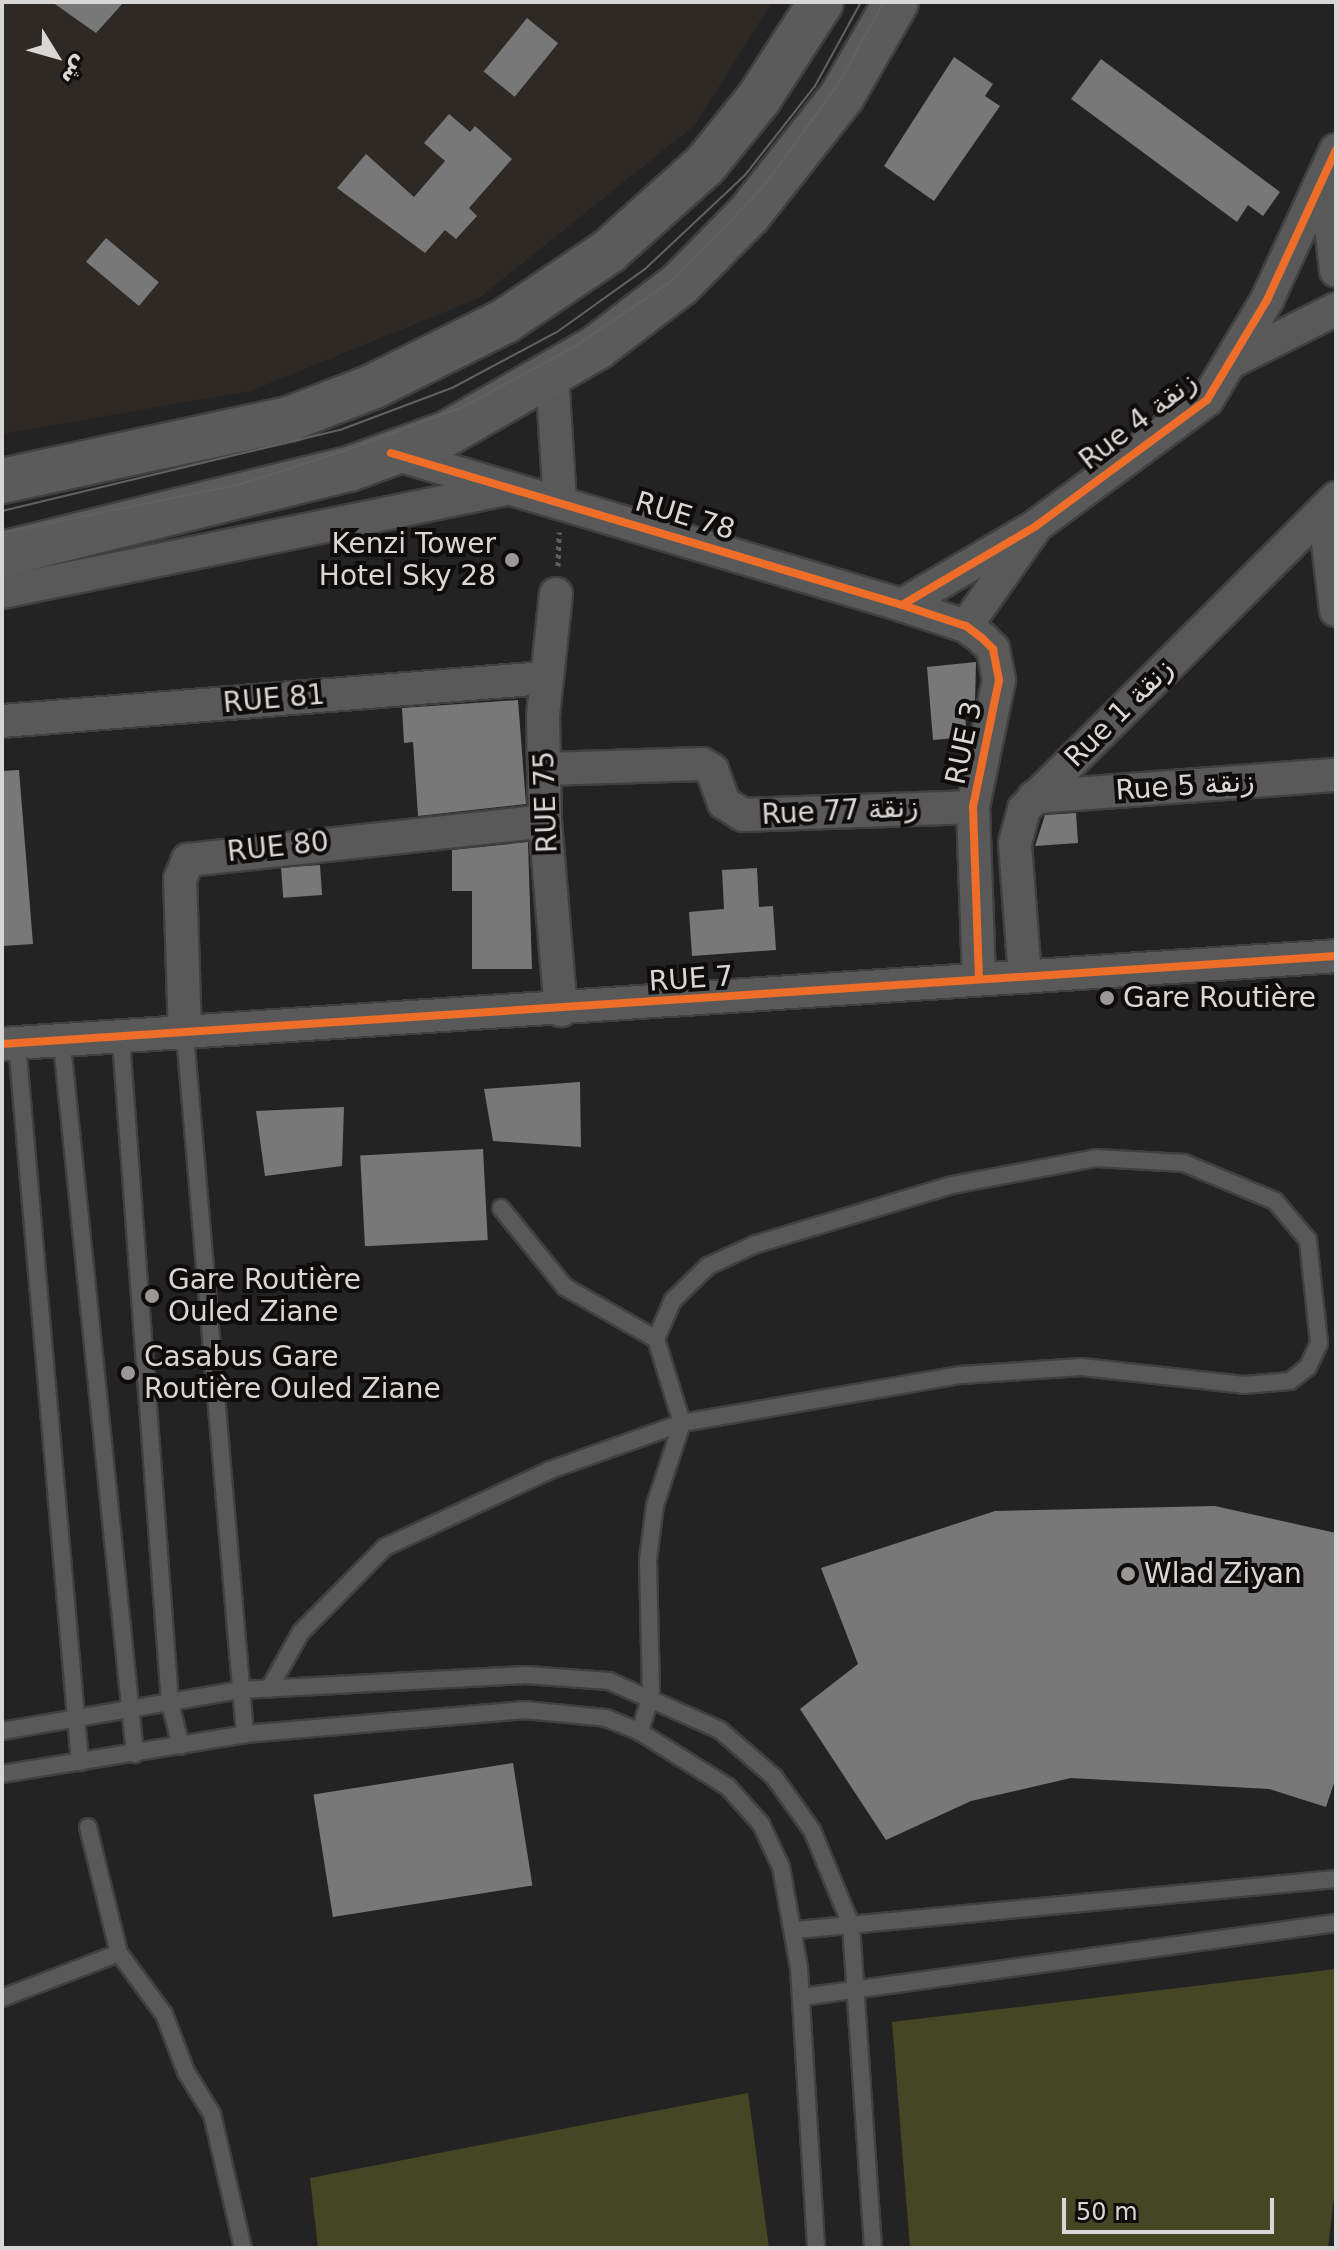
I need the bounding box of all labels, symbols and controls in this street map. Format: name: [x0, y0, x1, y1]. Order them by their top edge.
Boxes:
north arrow: [16, 16, 96, 96]
text: ش: [56, 51, 95, 90]
street label: Rue 4 زنقة: [1073, 365, 1203, 477]
street label: RUE 78: [631, 485, 739, 547]
place label: Kenzi Tower Hotel Sky 28: [319, 527, 496, 593]
marker: Kenzi Tower Hotel Sky 28: [503, 551, 521, 569]
street label: Rue 1 زنقة: [1058, 652, 1180, 774]
street label: RUE 81: [222, 678, 326, 720]
street label: RUE 3: [939, 698, 989, 788]
street label: RUE 75: [527, 750, 565, 854]
street label: Rue 5 زنقة: [1114, 764, 1256, 808]
street label: Rue 77 زنقة: [761, 790, 919, 832]
street label: RUE 80: [225, 825, 331, 869]
street label: RUE 7: [648, 959, 734, 999]
place label: Gare Routière: [1123, 981, 1316, 1015]
marker: Gare Routière: [1098, 989, 1116, 1007]
place label: Gare Routière Ouled Ziane: [168, 1263, 361, 1329]
marker: Gare Routière Ouled Ziane: [143, 1287, 161, 1305]
place label: Casabus Gare Routière Ouled Ziane: [144, 1340, 441, 1406]
marker: Casabus Gare Routière Ouled Ziane: [119, 1364, 137, 1382]
place label: Wlad Ziyan: [1144, 1557, 1302, 1591]
marker: Wlad Ziyan: [1119, 1565, 1137, 1583]
scale bar: [1066, 2182, 1278, 2232]
text: 50 m: [1076, 2198, 1138, 2226]

